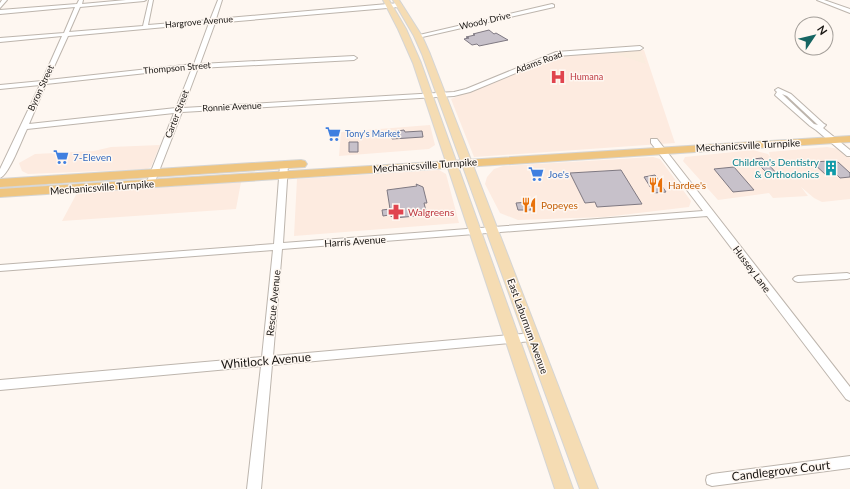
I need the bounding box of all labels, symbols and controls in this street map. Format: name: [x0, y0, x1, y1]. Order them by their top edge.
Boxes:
street label: Woody Drive: [458, 9, 512, 32]
street label: Hargrove Avenue: [165, 13, 234, 30]
north arrow: [794, 16, 834, 56]
text: N: [815, 23, 830, 37]
street label: Adams Road: [514, 48, 564, 75]
street label: Thompson Street: [143, 59, 212, 76]
street label: Byron Street: [25, 62, 56, 113]
hospital icon: Humana: [549, 68, 567, 86]
place label: Humana: [570, 71, 603, 82]
street label: Carter Street: [162, 87, 191, 140]
street label: Ronnie Avenue: [202, 99, 262, 114]
supermarket icon: Tony's Market: [324, 125, 342, 143]
place label: Tony's Market: [345, 128, 401, 139]
street label: Mechanicsville Turnpike: [696, 136, 800, 154]
supermarket icon: 7-Eleven: [52, 148, 70, 166]
place label: 7-Eleven: [73, 151, 112, 163]
street label: Mechanicsville Turnpike: [373, 155, 477, 175]
place label: Children's Dentistry & Orthodonics: [732, 156, 820, 180]
building icon: Children's Dentistry & Orthodonics: [822, 159, 840, 177]
supermarket icon: Joe's: [527, 165, 545, 183]
place label: Joe's: [548, 168, 569, 180]
restaurant icon: Hardee's: [647, 176, 665, 194]
street label: Mechanicsville Turnpike: [50, 177, 154, 197]
place label: Hardee's: [668, 179, 706, 191]
restaurant icon: Popeyes: [520, 196, 538, 214]
place label: Popeyes: [541, 199, 578, 211]
pharmacy icon: Walgreens: [387, 203, 405, 221]
place label: Walgreens: [408, 206, 454, 218]
street label: Harris Avenue: [324, 233, 386, 249]
street label: Hussey Lane: [731, 243, 773, 295]
street label: Rescue Avenue: [264, 269, 282, 337]
street label: East Laburnum Avenue: [505, 277, 551, 375]
street label: Whitlock Avenue: [220, 349, 311, 372]
street label: Candlegrove Court: [731, 457, 832, 484]

